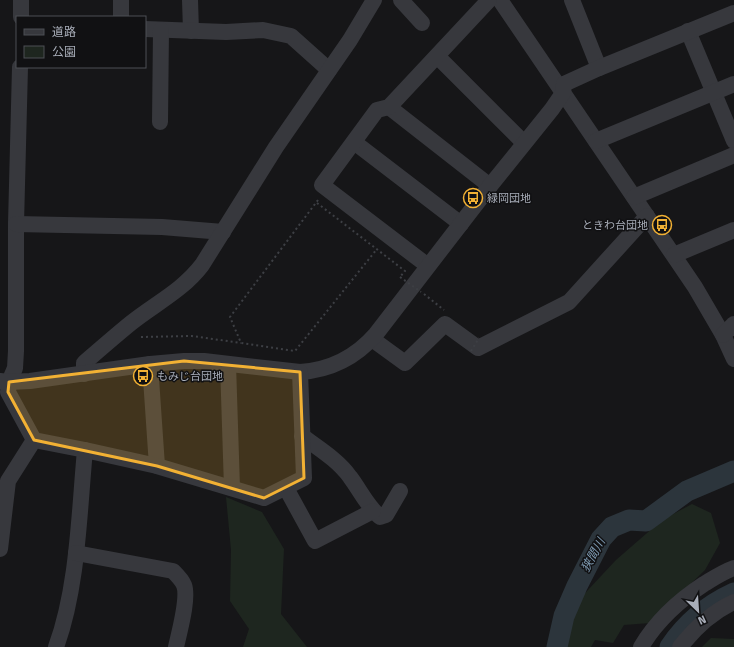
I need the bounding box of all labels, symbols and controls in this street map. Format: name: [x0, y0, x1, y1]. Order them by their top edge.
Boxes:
legend: [16, 16, 146, 68]
text: 道路: [52, 25, 76, 39]
text: 公園: [52, 45, 76, 59]
bus stop icon: 緑岡団地: [462, 187, 484, 209]
place label: 緑岡団地: [487, 192, 531, 205]
bus stop icon: ときわ台団地: [651, 214, 673, 236]
place label: ときわ台団地: [582, 219, 648, 232]
bus stop icon: もみじ台団地: [132, 365, 154, 387]
place label: もみじ台団地: [157, 370, 223, 383]
water label: 狭間川: [578, 534, 609, 574]
north arrow: [678, 591, 718, 631]
text: N: [696, 612, 708, 627]

